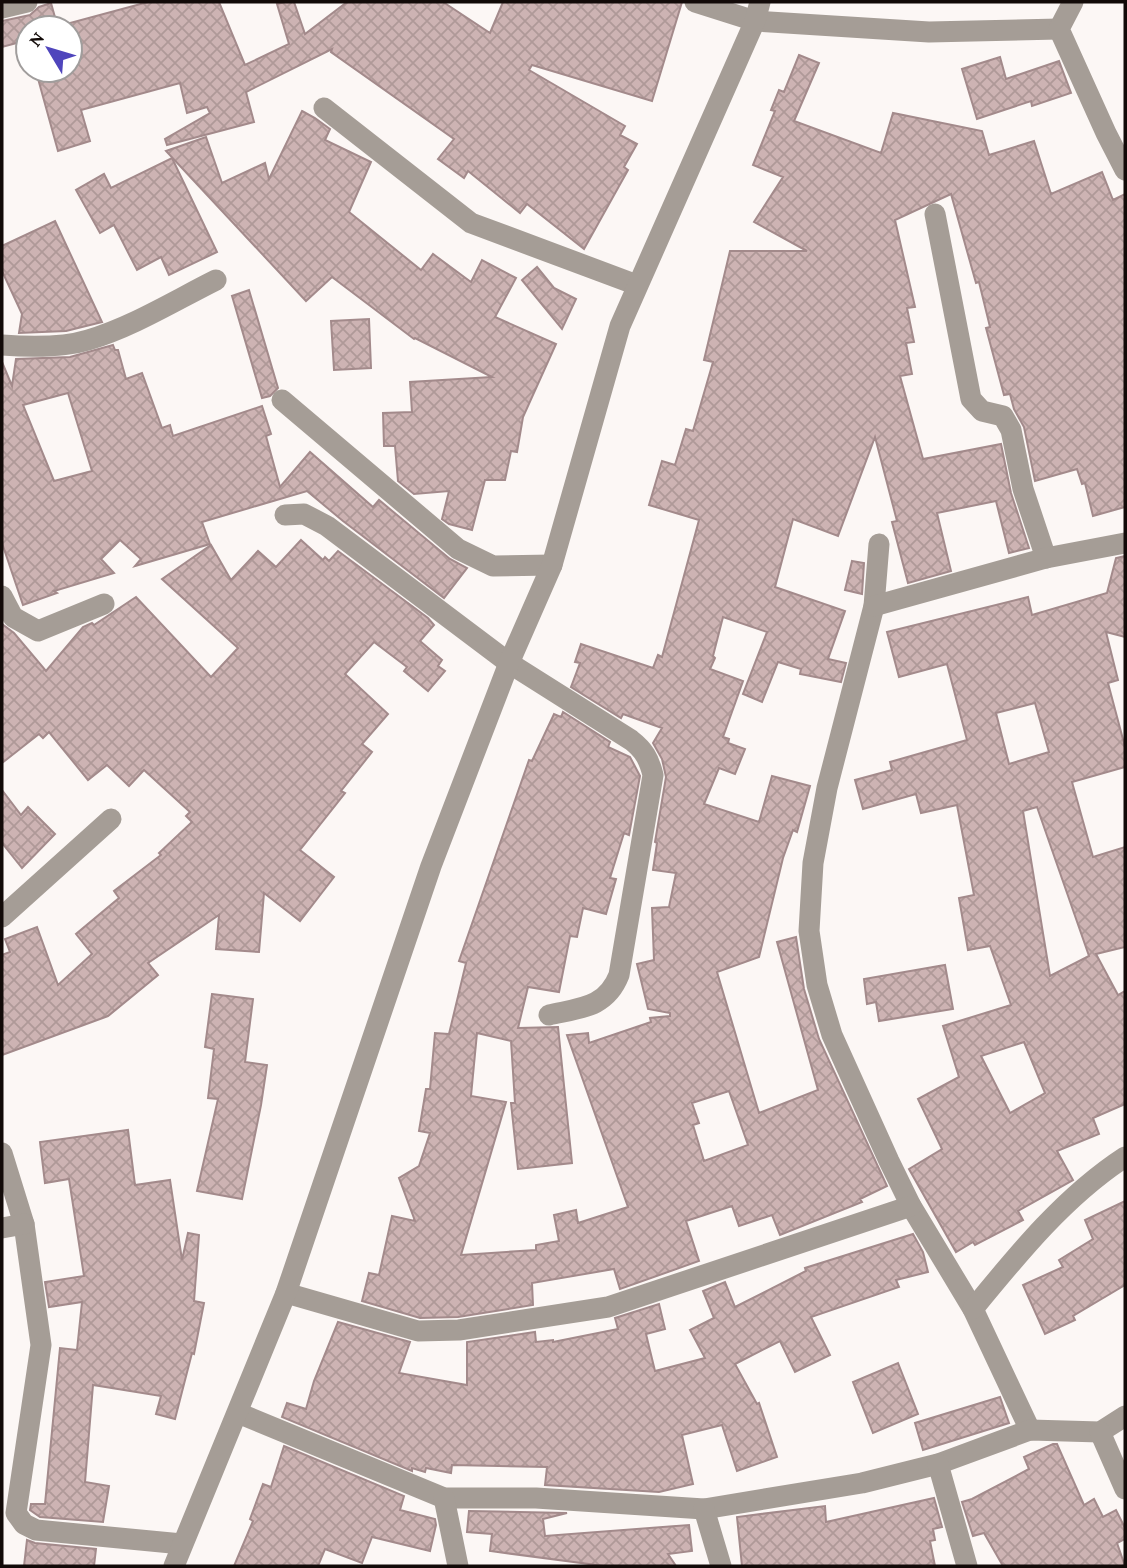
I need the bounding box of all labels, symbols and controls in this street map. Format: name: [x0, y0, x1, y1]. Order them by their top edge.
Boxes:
north arrow: [14, 14, 84, 84]
text: N: [24, 27, 48, 50]

